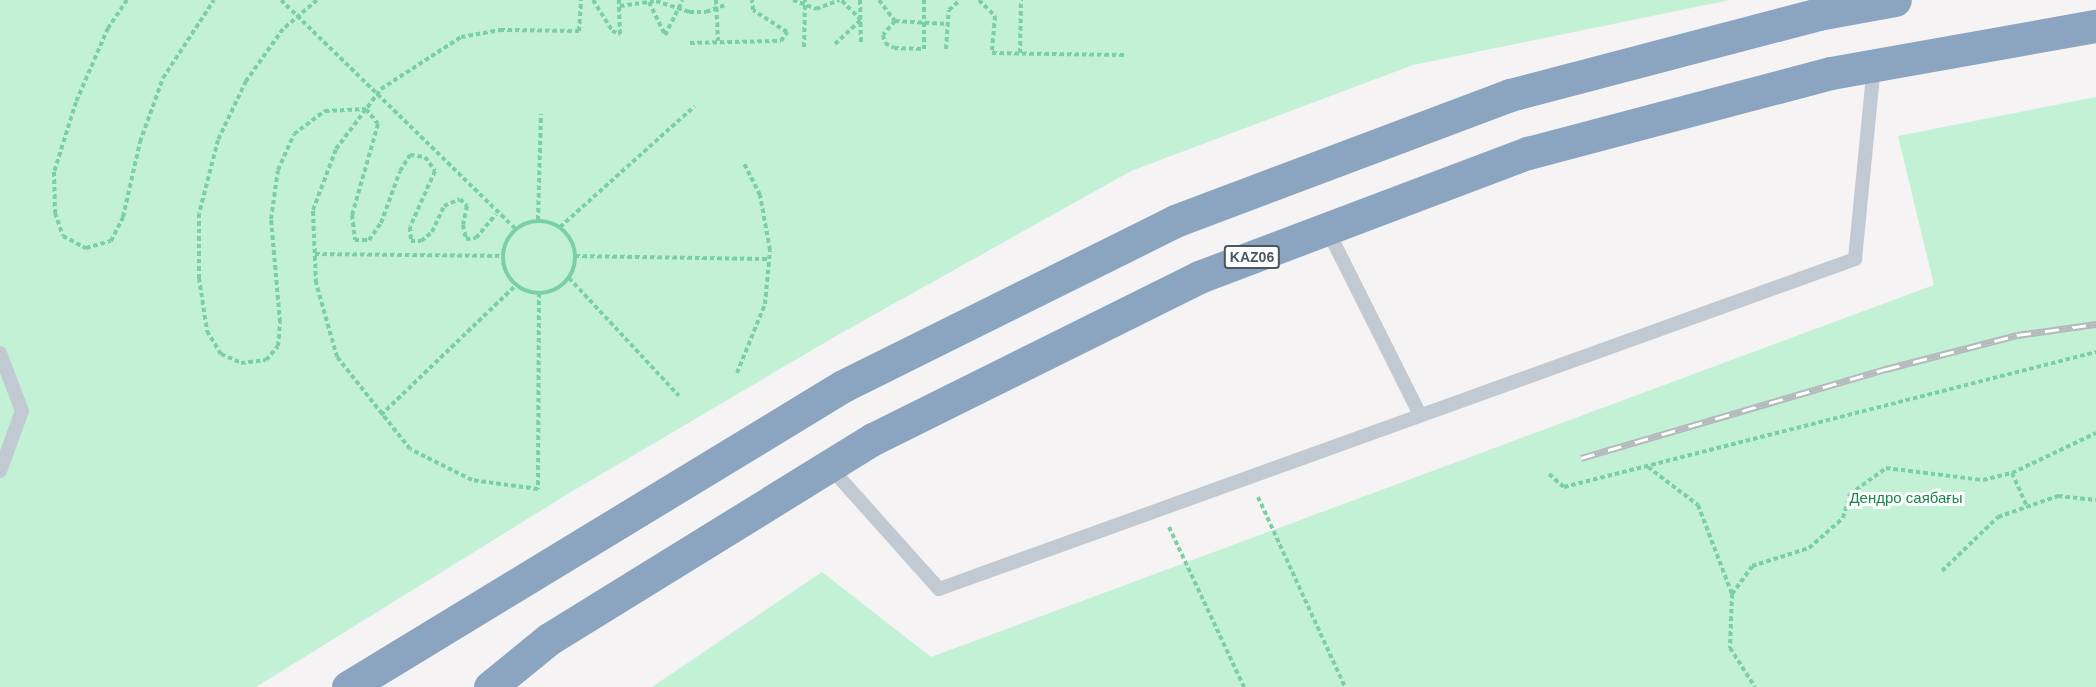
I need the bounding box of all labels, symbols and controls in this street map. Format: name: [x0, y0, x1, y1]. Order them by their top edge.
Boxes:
road number: KАZ06: [1224, 246, 1280, 268]
park label: Дендро саябағы: [1849, 489, 1963, 507]

